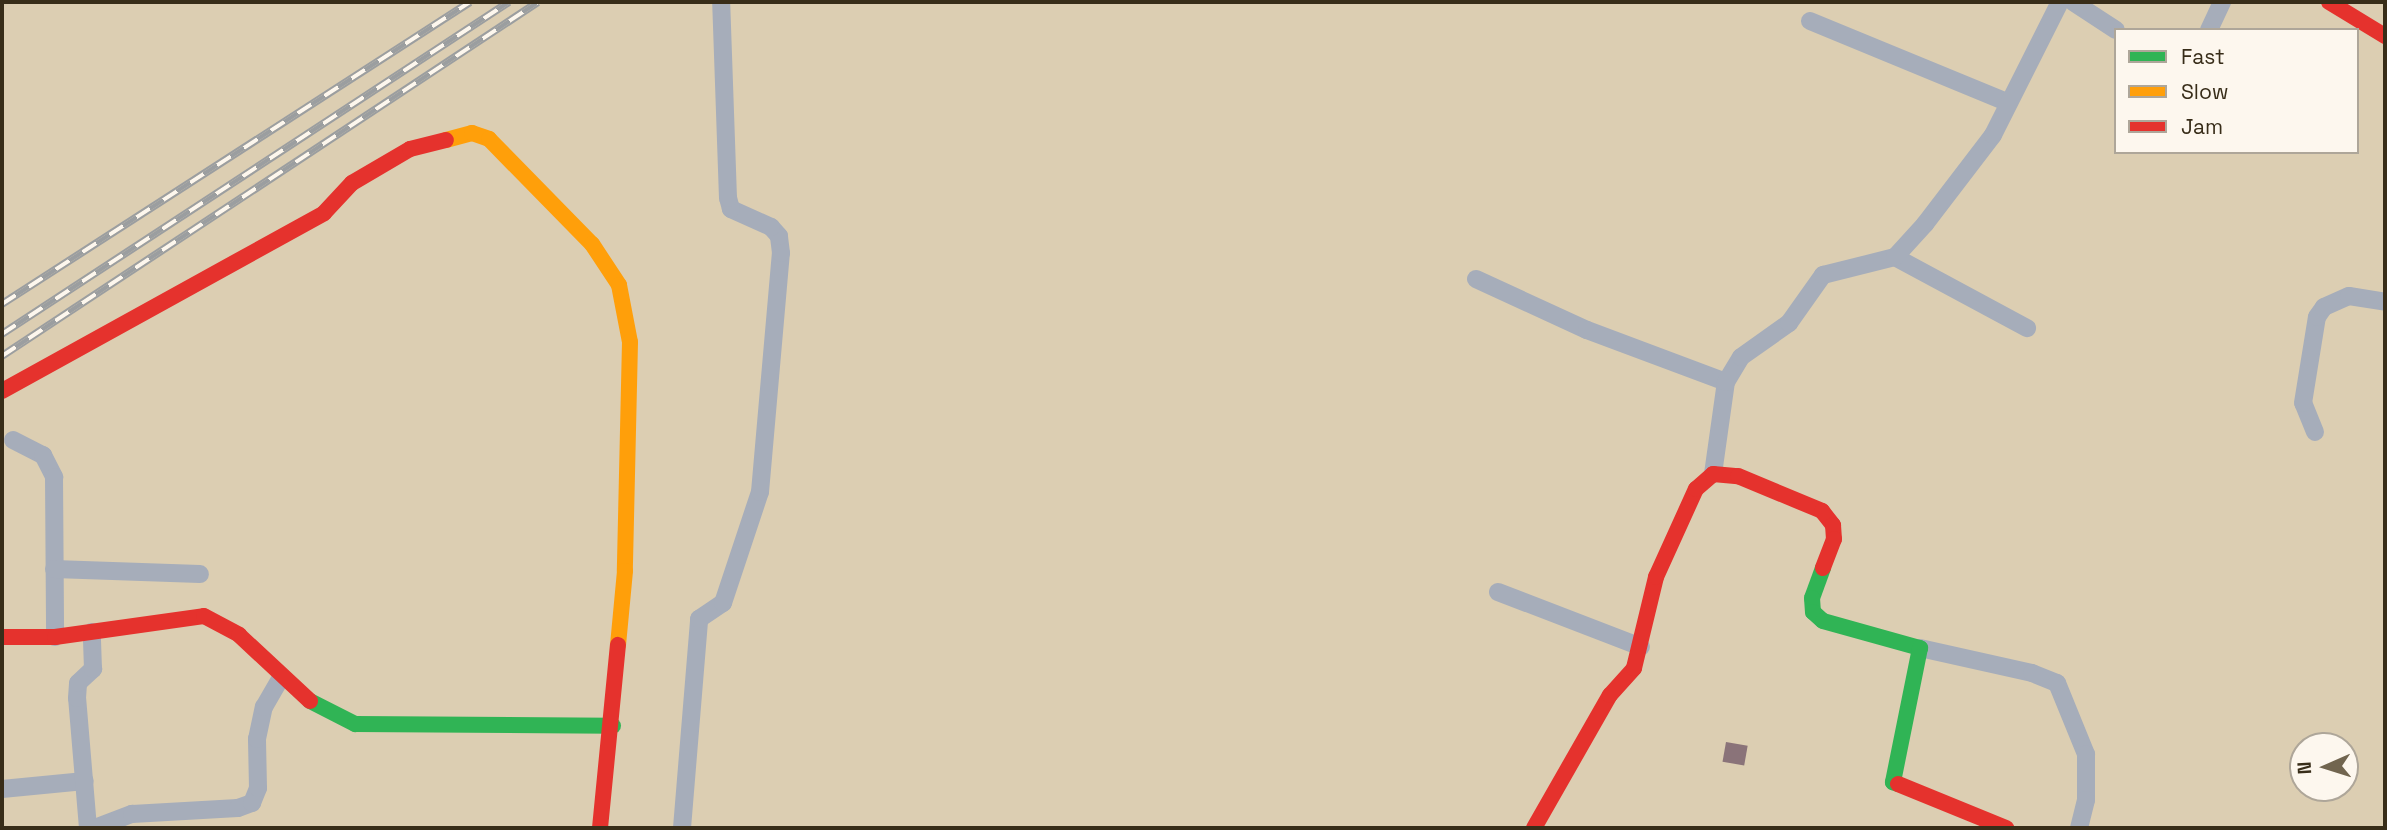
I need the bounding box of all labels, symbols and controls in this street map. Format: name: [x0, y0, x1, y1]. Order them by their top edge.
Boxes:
legend: [2114, 28, 2359, 154]
text: Fast: [2181, 43, 2225, 70]
text: Slow: [2181, 78, 2229, 105]
text: Jam: [2181, 113, 2223, 140]
north arrow: [2289, 732, 2359, 802]
text: N: [2292, 761, 2317, 775]

